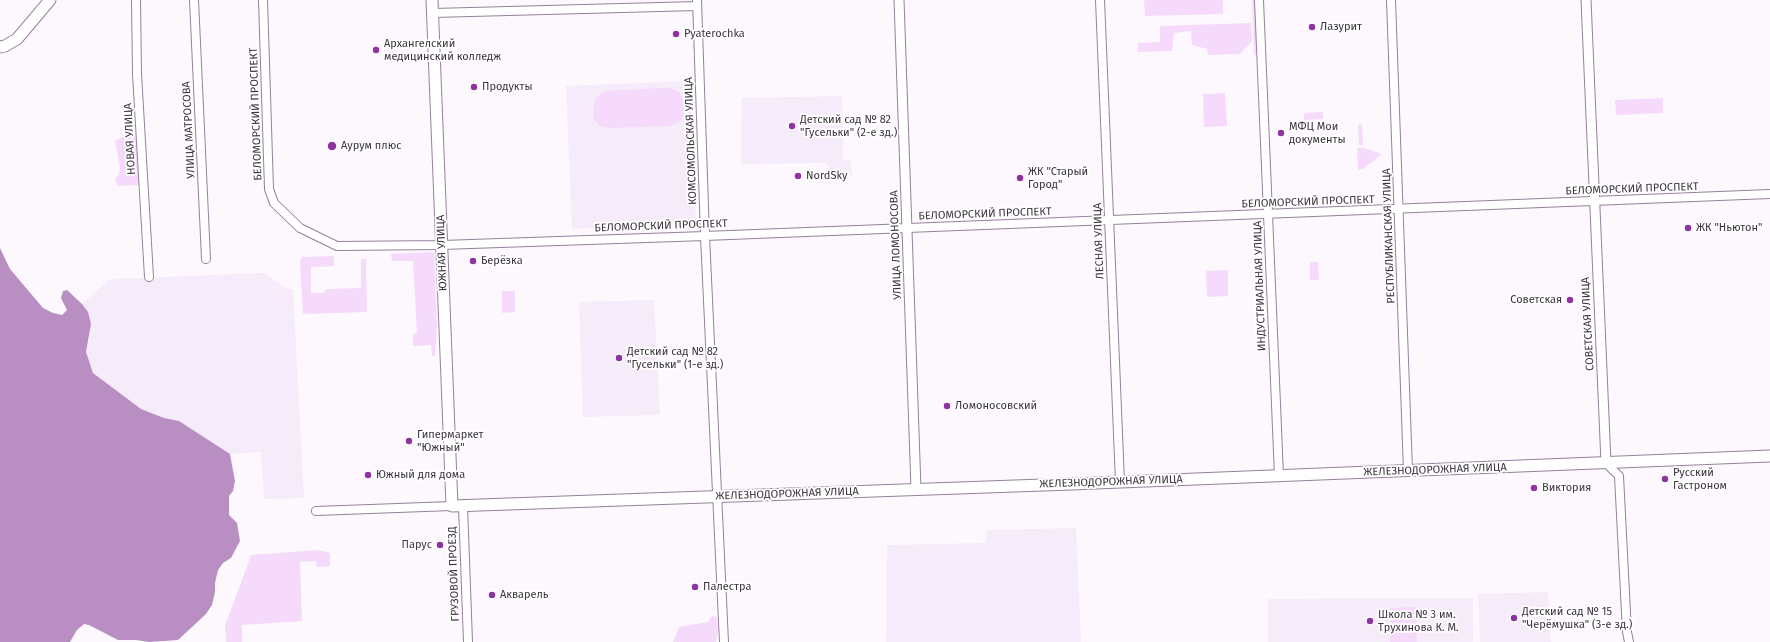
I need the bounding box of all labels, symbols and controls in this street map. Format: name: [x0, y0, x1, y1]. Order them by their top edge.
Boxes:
place label: Лазурит: [1320, 20, 1362, 34]
marker: Лазурит: [1307, 22, 1317, 32]
place label: Pyaterochka: [684, 27, 745, 41]
marker: Pyaterochka: [671, 29, 681, 39]
place label: Архангелский медицинский колледж: [384, 37, 501, 63]
marker: Архангелский медицинский колледж: [371, 45, 381, 55]
street label: БЕЛОМОРСКИЙ ПРОСПЕКТ: [247, 47, 265, 181]
street label: КОМСОМОЛЬСКАЯ УЛИЦА: [682, 77, 700, 205]
place label: Продукты: [482, 80, 533, 94]
street label: УЛИЦА МАТРОСОВА: [180, 81, 198, 179]
marker: Продукты: [469, 82, 479, 92]
street label: НОВАЯ УЛИЦА: [122, 103, 138, 175]
place label: Детский сад № 82 "Гусельки" (2-е зд.): [800, 113, 897, 139]
place label: МФЦ Мои документы: [1289, 120, 1346, 146]
marker: Детский сад № 82 "Гусельки" (2-е зд.): [787, 121, 797, 131]
marker: МФЦ Мои документы: [1276, 128, 1286, 138]
place label: Аурум плюс: [341, 139, 402, 153]
marker: Аурум плюс: [326, 140, 338, 152]
place label: ЖК "Старый Город": [1028, 165, 1088, 191]
street label: РЕСПУБЛИКАНСКАЯ УЛИЦА: [1380, 168, 1398, 304]
place label: NordSky: [806, 169, 847, 183]
marker: NordSky: [793, 171, 803, 181]
marker: ЖК "Старый Город": [1015, 173, 1025, 183]
street label: БЕЛОМОРСКИЙ ПРОСПЕКТ: [1565, 180, 1699, 198]
street label: УЛИЦА ЛОМОНОСОВА: [887, 190, 905, 300]
street label: БЕЛОМОРСКИЙ ПРОСПЕКТ: [1241, 193, 1375, 211]
street label: ЛЕСНАЯ УЛИЦА: [1091, 202, 1107, 280]
street label: БЕЛОМОРСКИЙ ПРОСПЕКТ: [918, 205, 1052, 223]
street label: ЮЖНАЯ УЛИЦА: [434, 215, 450, 291]
street label: БЕЛОМОРСКИЙ ПРОСПЕКТ: [594, 217, 728, 235]
street label: ИНДУСТРИАЛЬНАЯ УЛИЦА: [1251, 221, 1269, 351]
place label: ЖК "Ньютон": [1696, 221, 1762, 235]
marker: ЖК "Ньютон": [1683, 223, 1693, 233]
place label: Берёзка: [481, 254, 523, 268]
marker: Берёзка: [468, 256, 478, 266]
street label: СОВЕТСКАЯ УЛИЦА: [1579, 277, 1597, 371]
place label: Советская: [1510, 293, 1562, 307]
marker: Советская: [1565, 295, 1575, 305]
place label: Детский сад № 82 "Гусельки" (1-е зд.): [627, 345, 723, 371]
marker: Детский сад № 82 "Гусельки" (1-е зд.): [614, 353, 624, 363]
place label: Ломоносовский: [955, 399, 1037, 413]
marker: Ломоносовский: [942, 401, 952, 411]
place label: Гипермаркет "Южный": [417, 428, 484, 454]
marker: Гипермаркет "Южный": [404, 436, 414, 446]
street label: ЖЕЛЕЗНОДОРОЖНАЯ УЛИЦА: [1363, 461, 1507, 479]
place label: Русский Гастроном: [1673, 466, 1727, 492]
place label: Южный для дома: [376, 468, 465, 482]
marker: Южный для дома: [363, 470, 373, 480]
street label: ЖЕЛЕЗНОДОРОЖНАЯ УЛИЦА: [1039, 473, 1183, 491]
marker: Русский Гастроном: [1660, 474, 1670, 484]
place label: Виктория: [1542, 481, 1591, 495]
marker: Виктория: [1529, 483, 1539, 493]
street label: ЖЕЛЕЗНОДОРОЖНАЯ УЛИЦА: [715, 485, 859, 503]
street label: ГРУЗОВОЙ ПРОЕЗД: [446, 526, 462, 622]
place label: Парус: [401, 538, 432, 552]
marker: Парус: [435, 540, 445, 550]
place label: Палестра: [703, 580, 751, 594]
marker: Палестра: [690, 582, 700, 592]
place label: Акварель: [500, 588, 549, 602]
marker: Акварель: [487, 590, 497, 600]
place label: Детский сад № 15 "Черёмушка" (3-е зд.): [1522, 605, 1632, 631]
place label: Школа № 3 им. Трухинова К. М.: [1378, 608, 1459, 634]
marker: Детский сад № 15 "Черёмушка" (3-е зд.): [1509, 613, 1519, 623]
marker: Школа № 3 им. Трухинова К. М.: [1365, 616, 1375, 626]

